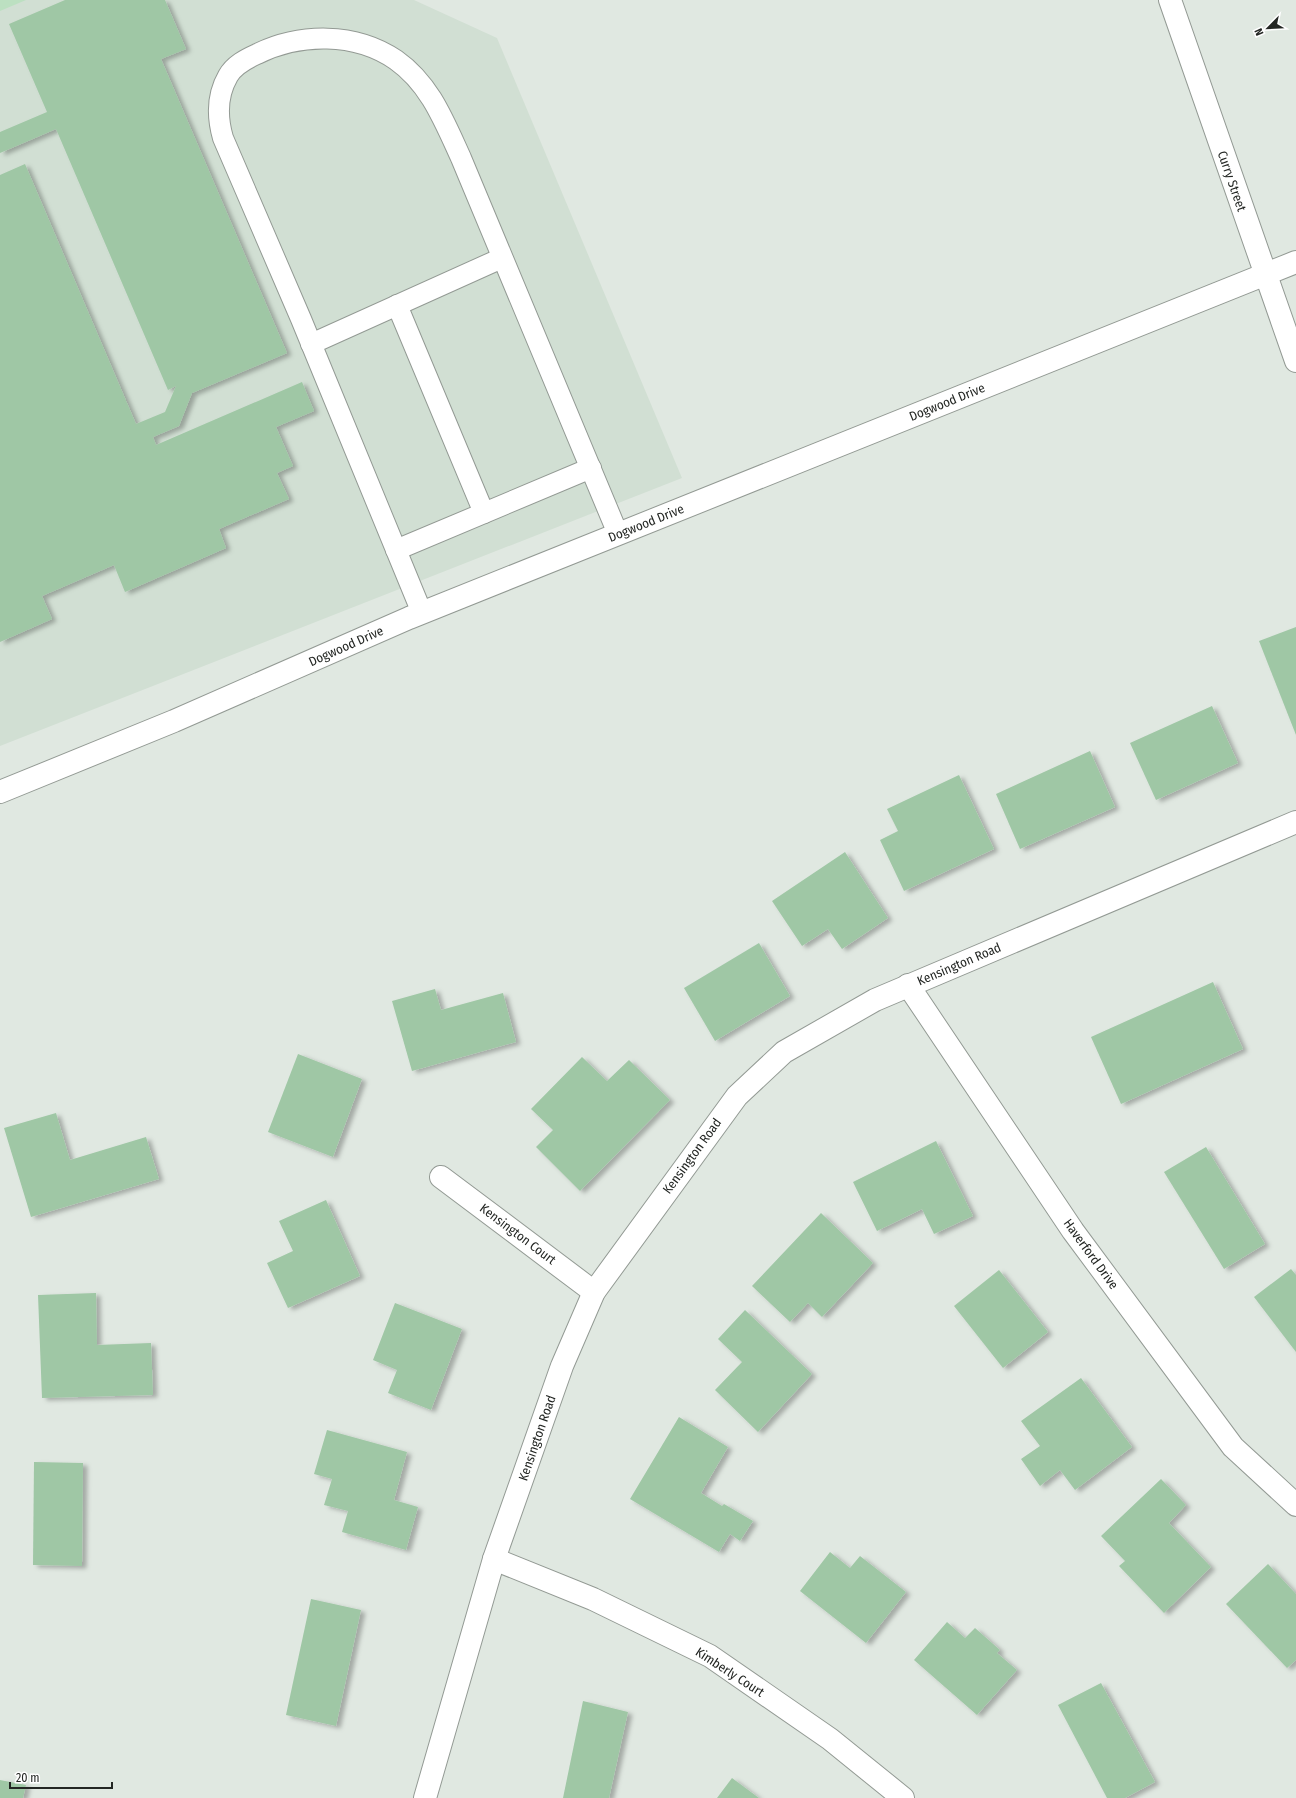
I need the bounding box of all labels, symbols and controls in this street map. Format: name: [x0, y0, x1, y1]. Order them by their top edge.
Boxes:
north arrow: [1248, 8, 1288, 48]
text: N: [1252, 26, 1267, 38]
street label: Curry Street: [1215, 149, 1250, 214]
street label: Dogwood Drive: [907, 380, 987, 424]
street label: Dogwood Drive: [606, 501, 686, 545]
street label: Dogwood Drive: [306, 623, 386, 669]
street label: Kensington Road: [915, 940, 1003, 988]
street label: Kensington Road: [660, 1115, 724, 1197]
street label: Kensington Court: [477, 1201, 560, 1268]
street label: Haverford Drive: [1060, 1216, 1122, 1292]
street label: Kensington Road: [515, 1393, 559, 1483]
street label: Kimberly Court: [693, 1644, 768, 1700]
scale bar: [10, 1764, 112, 1790]
text: 20 m: [16, 1771, 40, 1785]

